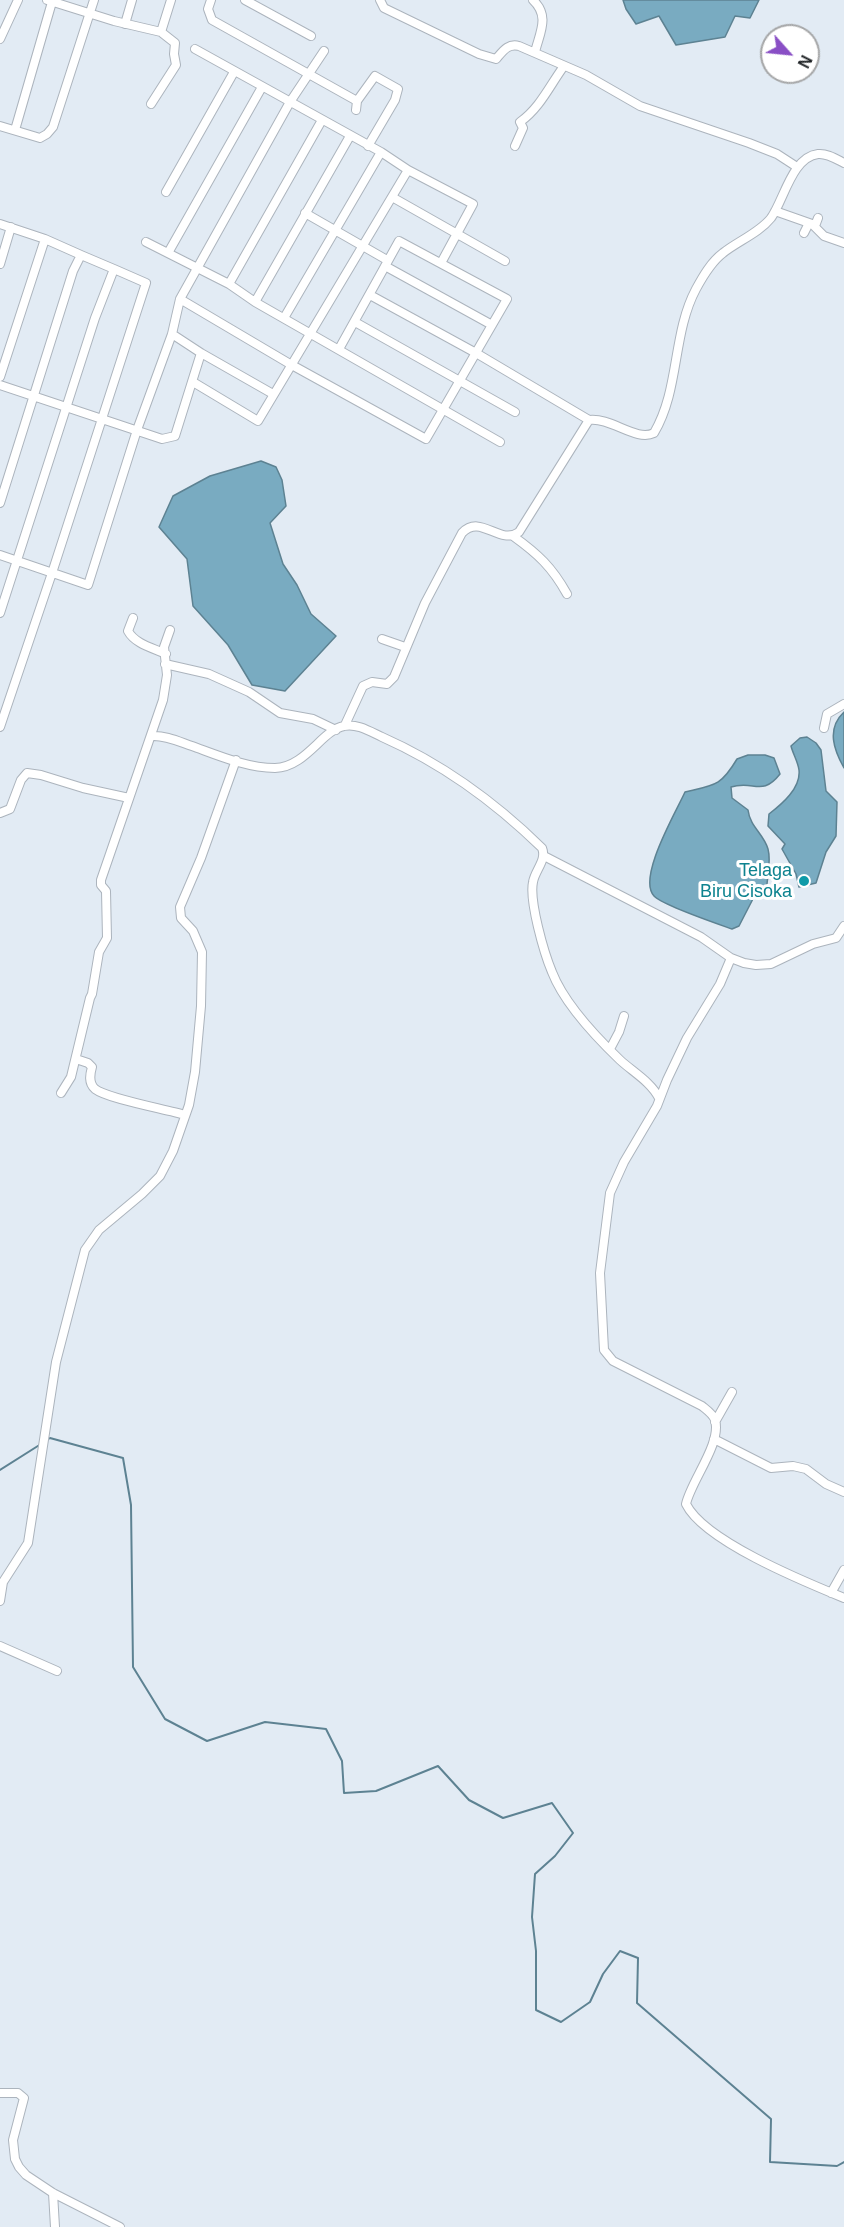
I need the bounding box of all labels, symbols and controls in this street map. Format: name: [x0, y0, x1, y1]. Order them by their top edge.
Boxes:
north arrow: [760, 24, 820, 84]
text: N: [795, 52, 815, 71]
place label: Telaga Biru Cisoka: [700, 860, 792, 902]
marker: Telaga Biru Cisoka: [797, 874, 811, 888]

